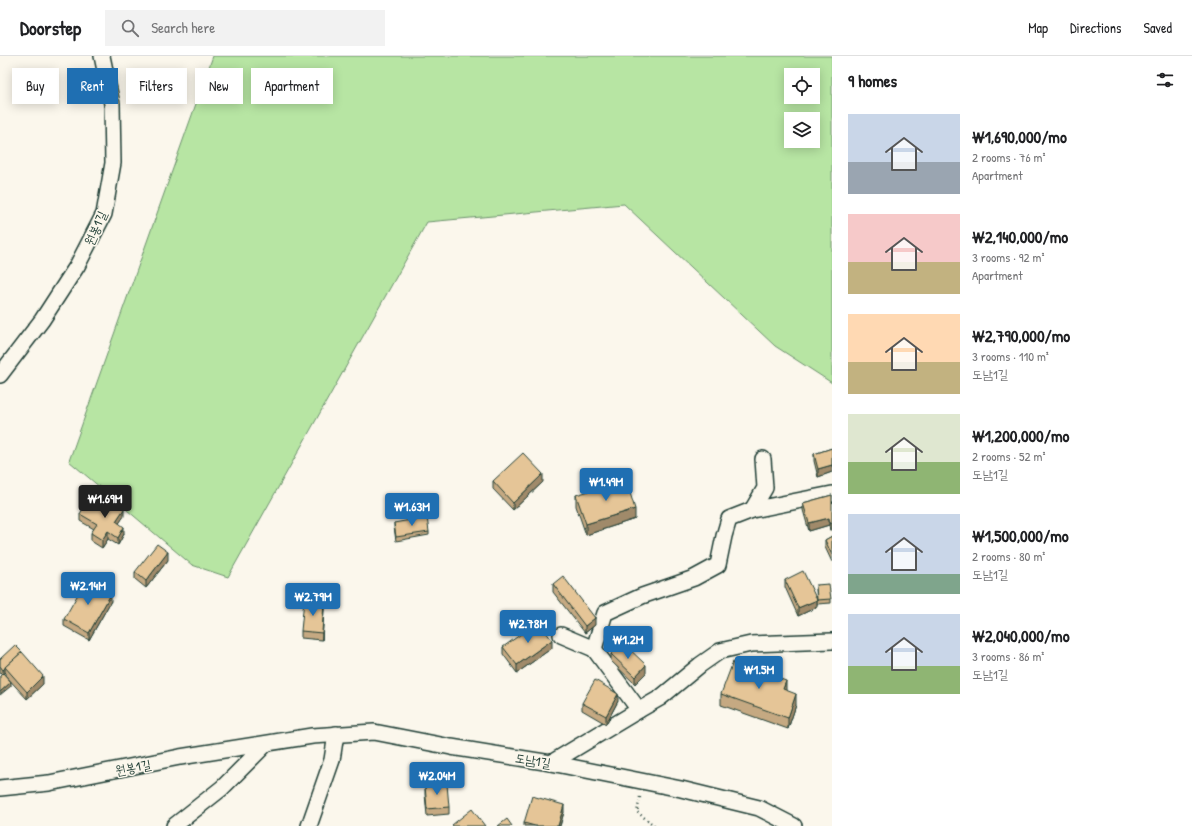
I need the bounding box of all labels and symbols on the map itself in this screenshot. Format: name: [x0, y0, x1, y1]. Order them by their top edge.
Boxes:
street label: 원봉1길: [79, 208, 111, 248]
pin: ₩1.49M: [573, 468, 639, 502]
pin: ₩1.69M: [72, 485, 138, 519]
pin: ₩1.63M: [379, 493, 445, 527]
pin: ₩2.14M: [55, 572, 121, 606]
pin: ₩2.79M: [280, 583, 346, 617]
pin: ₩2.78M: [495, 610, 561, 644]
pin: ₩1.2M: [600, 626, 656, 660]
pin: ₩1.5M: [731, 656, 787, 690]
street label: 도남1길: [514, 748, 552, 772]
street label: 원봉1길: [114, 755, 152, 779]
pin: ₩2.04M: [404, 762, 470, 796]

